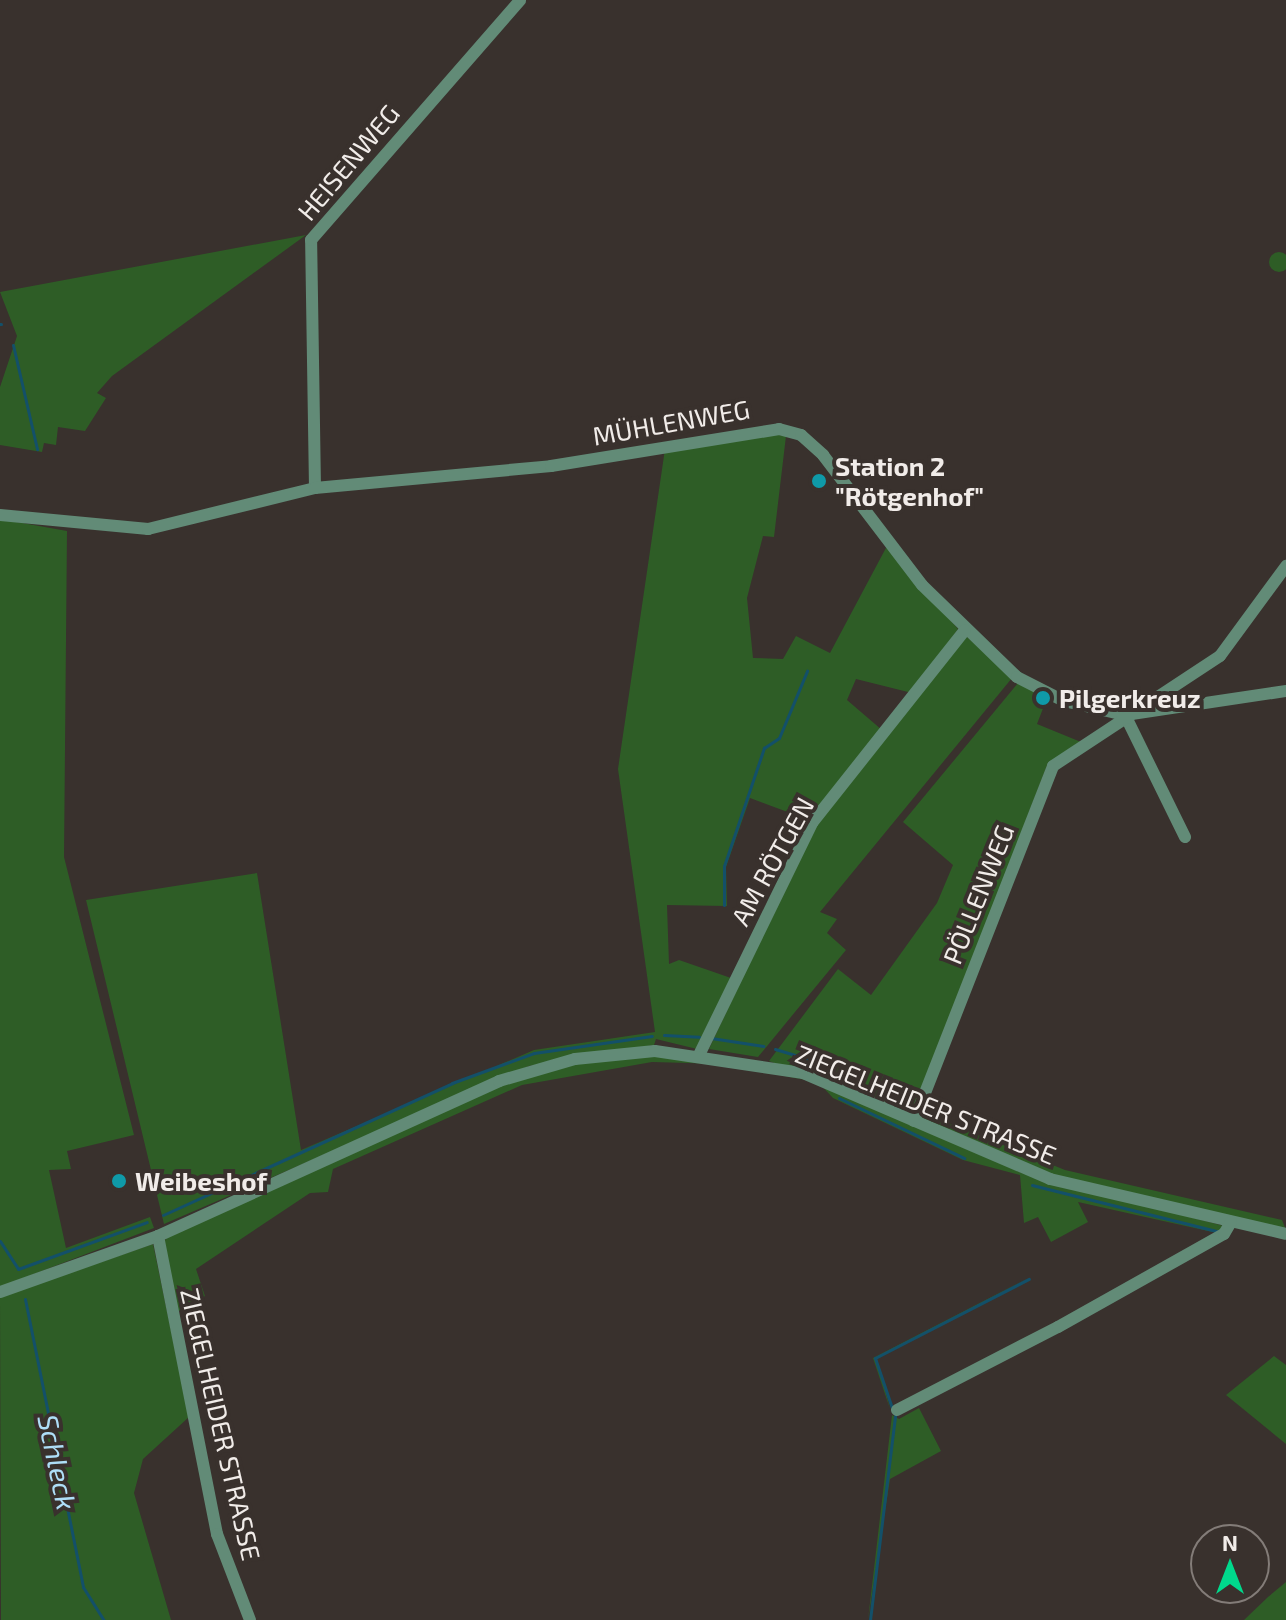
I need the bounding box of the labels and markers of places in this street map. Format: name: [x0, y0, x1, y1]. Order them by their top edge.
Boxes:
place label: Station 2 "Rötgenhof": [835, 450, 984, 512]
marker: Station 2 "Rötgenhof": [810, 472, 828, 490]
place label: Pilgerkreuz: [1059, 682, 1201, 714]
marker: Pilgerkreuz: [1034, 689, 1052, 707]
place label: Weibeshof: [135, 1165, 267, 1197]
marker: Weibeshof: [110, 1172, 128, 1190]

